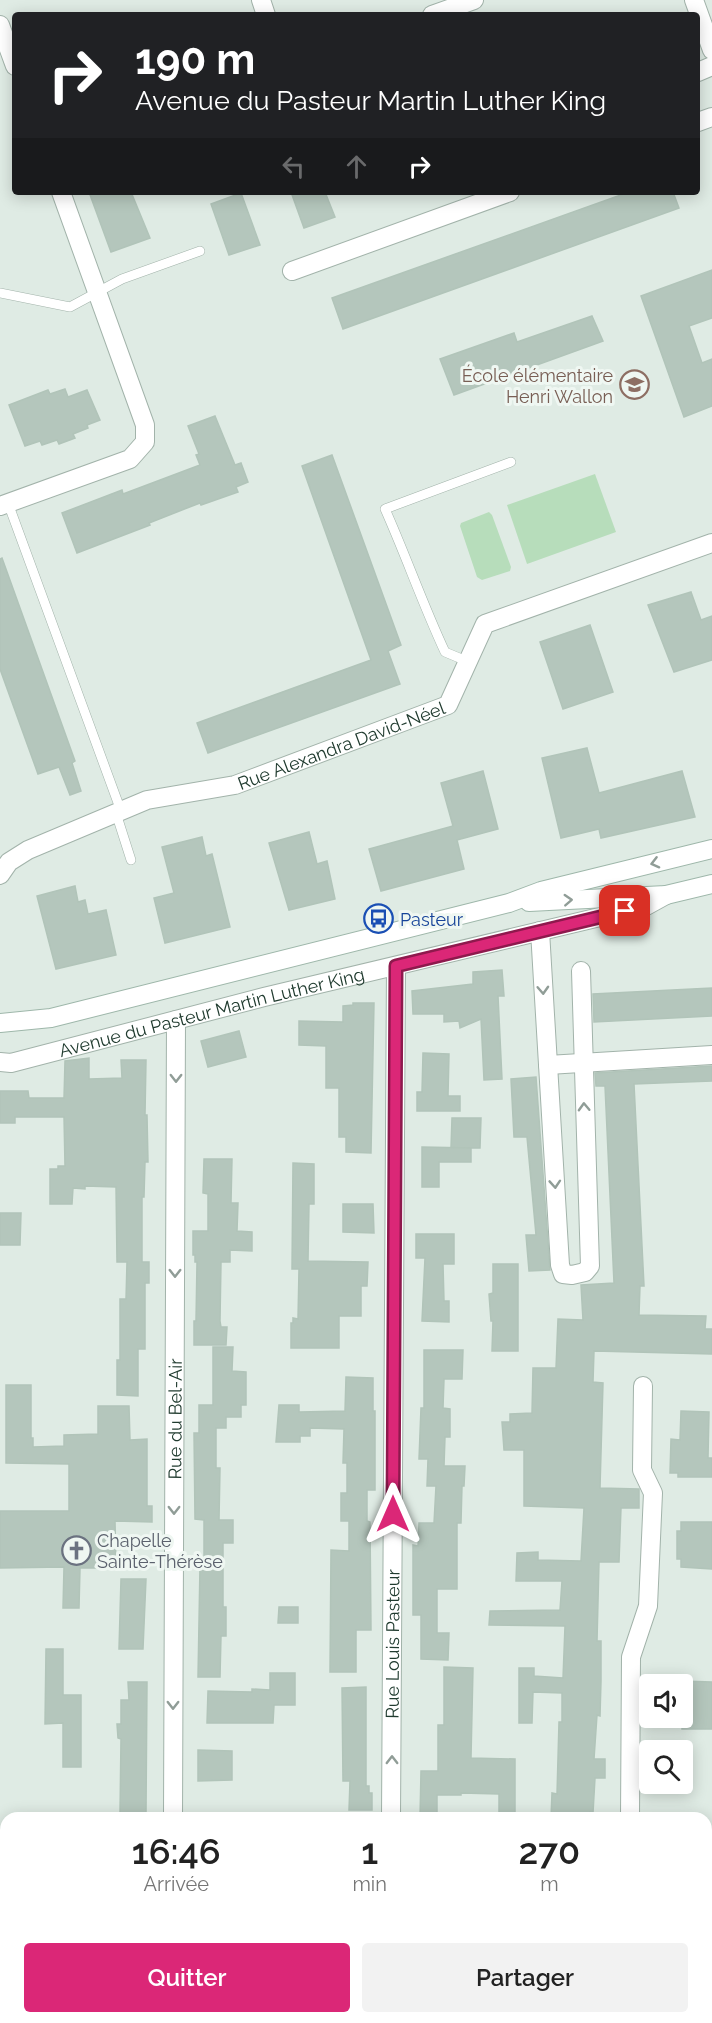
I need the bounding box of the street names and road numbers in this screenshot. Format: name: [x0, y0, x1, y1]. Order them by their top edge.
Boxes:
street label: Rue Alexandra David-Néel: [234, 697, 448, 794]
street label: Avenue du Pasteur Martin Luther King: [56, 963, 366, 1061]
street label: Rue du Bel-Air: [164, 1358, 185, 1480]
street label: Rue Louis Pasteur: [381, 1568, 403, 1719]

